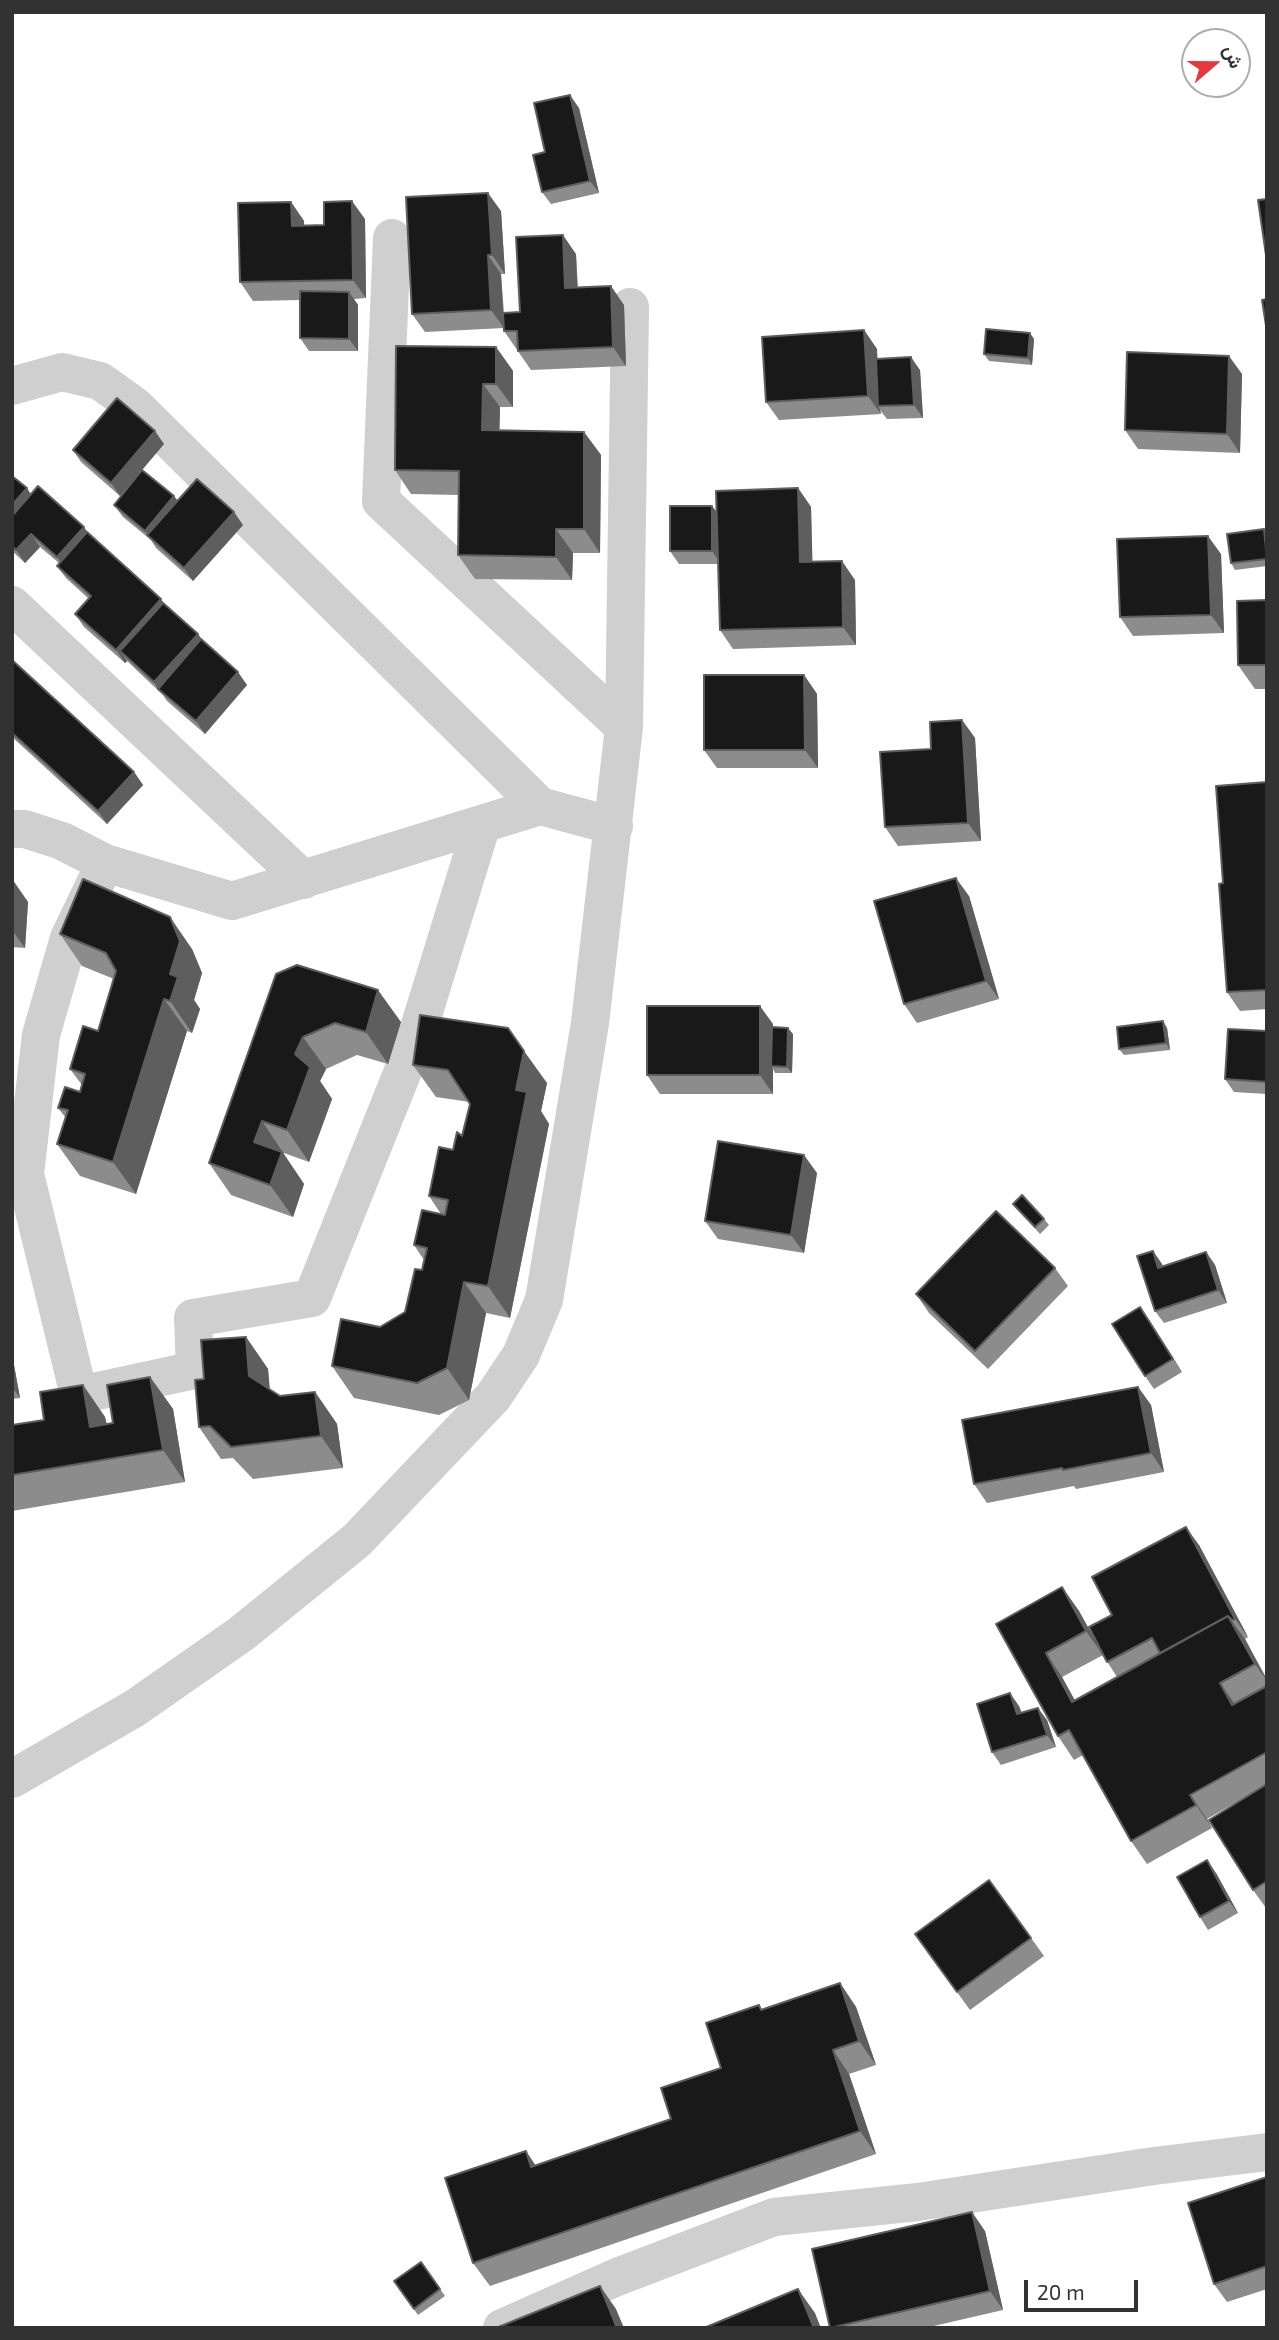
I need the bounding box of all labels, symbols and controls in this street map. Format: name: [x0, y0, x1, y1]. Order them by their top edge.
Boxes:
north arrow: [1181, 28, 1251, 98]
text: ش: [1220, 42, 1249, 71]
scale bar: [1027, 2266, 1141, 2310]
text: 20 m: [1037, 2279, 1085, 2304]

